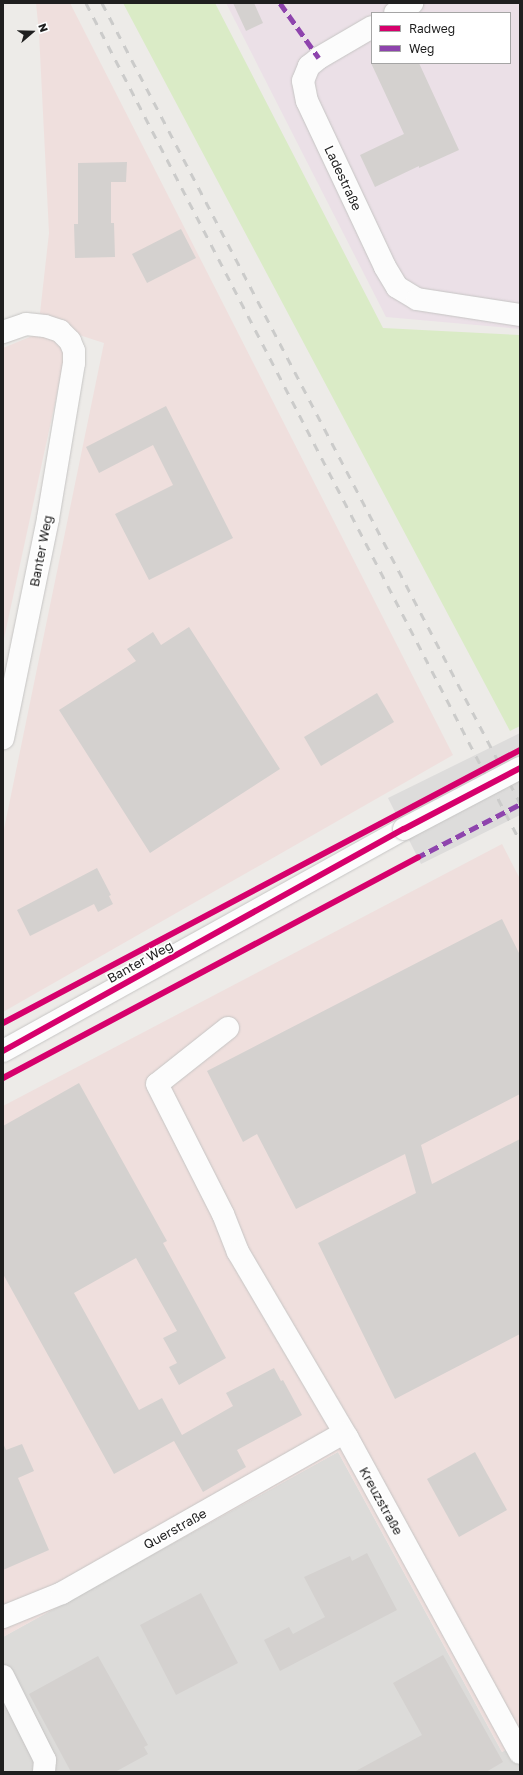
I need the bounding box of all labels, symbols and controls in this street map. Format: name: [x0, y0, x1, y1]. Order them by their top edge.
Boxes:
north arrow: [12, 12, 52, 52]
legend: [371, 12, 511, 64]
text: Radweg: [409, 21, 455, 36]
text: N: [36, 22, 51, 34]
text: Weg: [409, 41, 434, 56]
street label: Ladestraße: [321, 143, 365, 213]
street label: Banter Weg: [26, 514, 56, 588]
street label: Banter Weg: [105, 938, 175, 986]
street label: Kreuzstraße: [356, 1464, 406, 1538]
street label: Querstraße: [141, 1505, 209, 1553]

